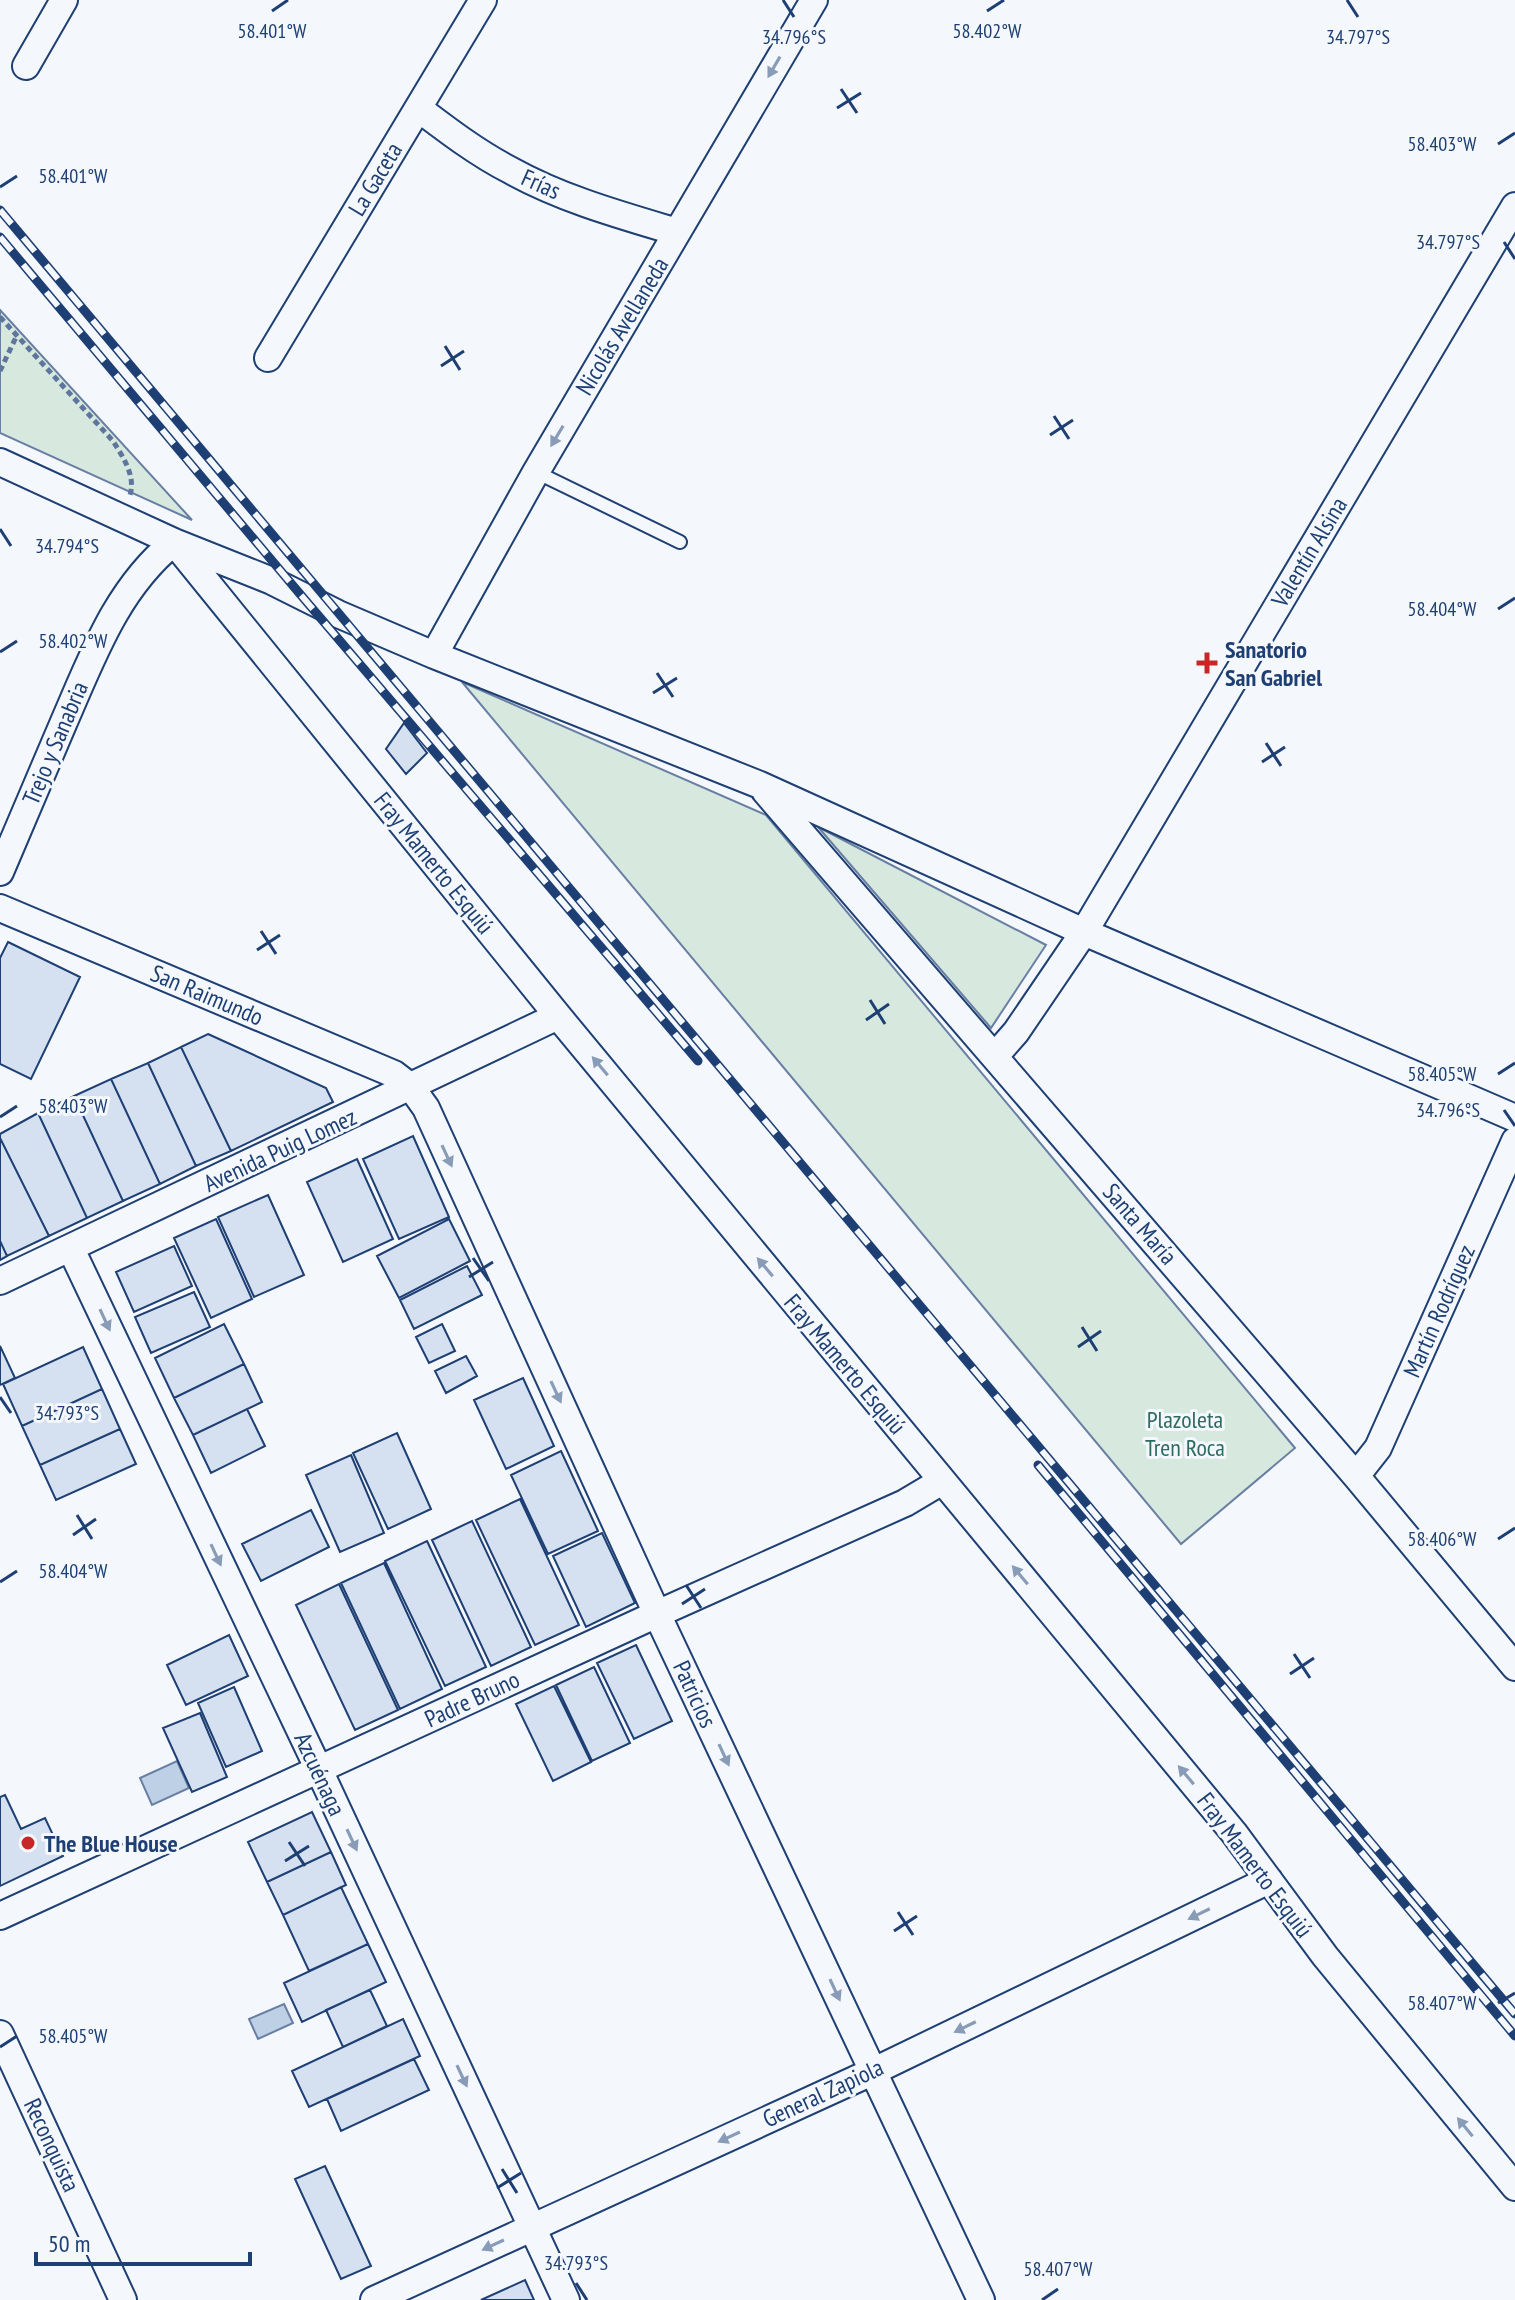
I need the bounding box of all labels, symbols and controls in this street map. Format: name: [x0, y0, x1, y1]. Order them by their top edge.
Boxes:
text: 58.401°W: [238, 18, 307, 44]
text: 58.402°W: [953, 18, 1022, 44]
text: 34.796°S: [762, 24, 826, 50]
text: 34.797°S: [1326, 24, 1390, 50]
one-way arrow: [767, 56, 781, 78]
text: 58.403°W: [1408, 131, 1477, 157]
street label: La Gaceta: [341, 137, 409, 221]
street label: Frías: [517, 162, 565, 206]
text: 58.401°W: [39, 163, 108, 189]
text: 34.797°S: [1416, 229, 1480, 255]
street label: Nicolás Avellaneda: [569, 251, 675, 401]
one-way arrow: [550, 425, 564, 447]
street label: Valentín Alsina: [1264, 491, 1354, 614]
text: 34.794°S: [35, 533, 99, 559]
text: 58.404°W: [1408, 596, 1477, 622]
text: 58.402°W: [39, 628, 108, 654]
place label: Sanatorio San Gabriel: [1225, 634, 1322, 693]
marker: Sanatorio San Gabriel: [1196, 652, 1218, 674]
street label: Trejo y Sanabria: [15, 677, 95, 809]
street label: Fray Mamerto Esquiú: [367, 786, 501, 940]
street label: San Raimundo: [146, 957, 268, 1033]
one-way arrow: [592, 1056, 609, 1076]
text: 58.405°W: [1408, 1061, 1477, 1087]
text: 58.403°W: [39, 1093, 108, 1119]
text: 34.796°S: [1416, 1097, 1480, 1123]
street label: Avenida Puig Lomez: [199, 1101, 361, 1199]
one-way arrow: [441, 1144, 454, 1167]
street label: Santa María: [1096, 1177, 1184, 1271]
street label: Martín Rodríguez: [1396, 1240, 1482, 1382]
one-way arrow: [757, 1257, 774, 1277]
street label: Fray Mamerto Esquiú: [777, 1287, 913, 1441]
one-way arrow: [98, 1308, 112, 1331]
one-way arrow: [549, 1380, 562, 1404]
text: 34.793°S: [35, 1400, 99, 1426]
park label: Plazoleta Tren Roca: [1145, 1404, 1225, 1463]
text: 58.406°W: [1408, 1526, 1477, 1552]
one-way arrow: [209, 1543, 223, 1566]
text: 58.404°W: [39, 1558, 108, 1584]
one-way arrow: [1012, 1565, 1029, 1585]
street label: Patricios: [666, 1656, 724, 1732]
street label: Padre Bruno: [420, 1664, 524, 1734]
street label: Azcuénaga: [287, 1727, 353, 1821]
one-way arrow: [717, 1743, 731, 1767]
one-way arrow: [1178, 1766, 1195, 1786]
street label: Fray Mamerto Esquiú: [1190, 1786, 1320, 1944]
place label: The Blue House: [44, 1828, 178, 1859]
one-way arrow: [345, 1828, 359, 1852]
marker: The Blue House: [19, 1834, 37, 1852]
one-way arrow: [1187, 1907, 1210, 1921]
one-way arrow: [828, 1978, 842, 2002]
text: 58.407°W: [1408, 1990, 1477, 2016]
one-way arrow: [953, 2020, 976, 2034]
text: 58.405°W: [39, 2023, 108, 2049]
street label: General Zapiola: [758, 2052, 888, 2134]
one-way arrow: [455, 2064, 469, 2087]
street label: Reconquista: [17, 2093, 87, 2197]
one-way arrow: [1458, 2117, 1474, 2137]
one-way arrow: [717, 2130, 741, 2143]
scale bar: [36, 2216, 250, 2266]
text: 50 m: [48, 2228, 90, 2259]
one-way arrow: [481, 2238, 504, 2252]
text: 34.793°S: [544, 2250, 608, 2276]
text: 58.407°W: [1024, 2256, 1093, 2282]

